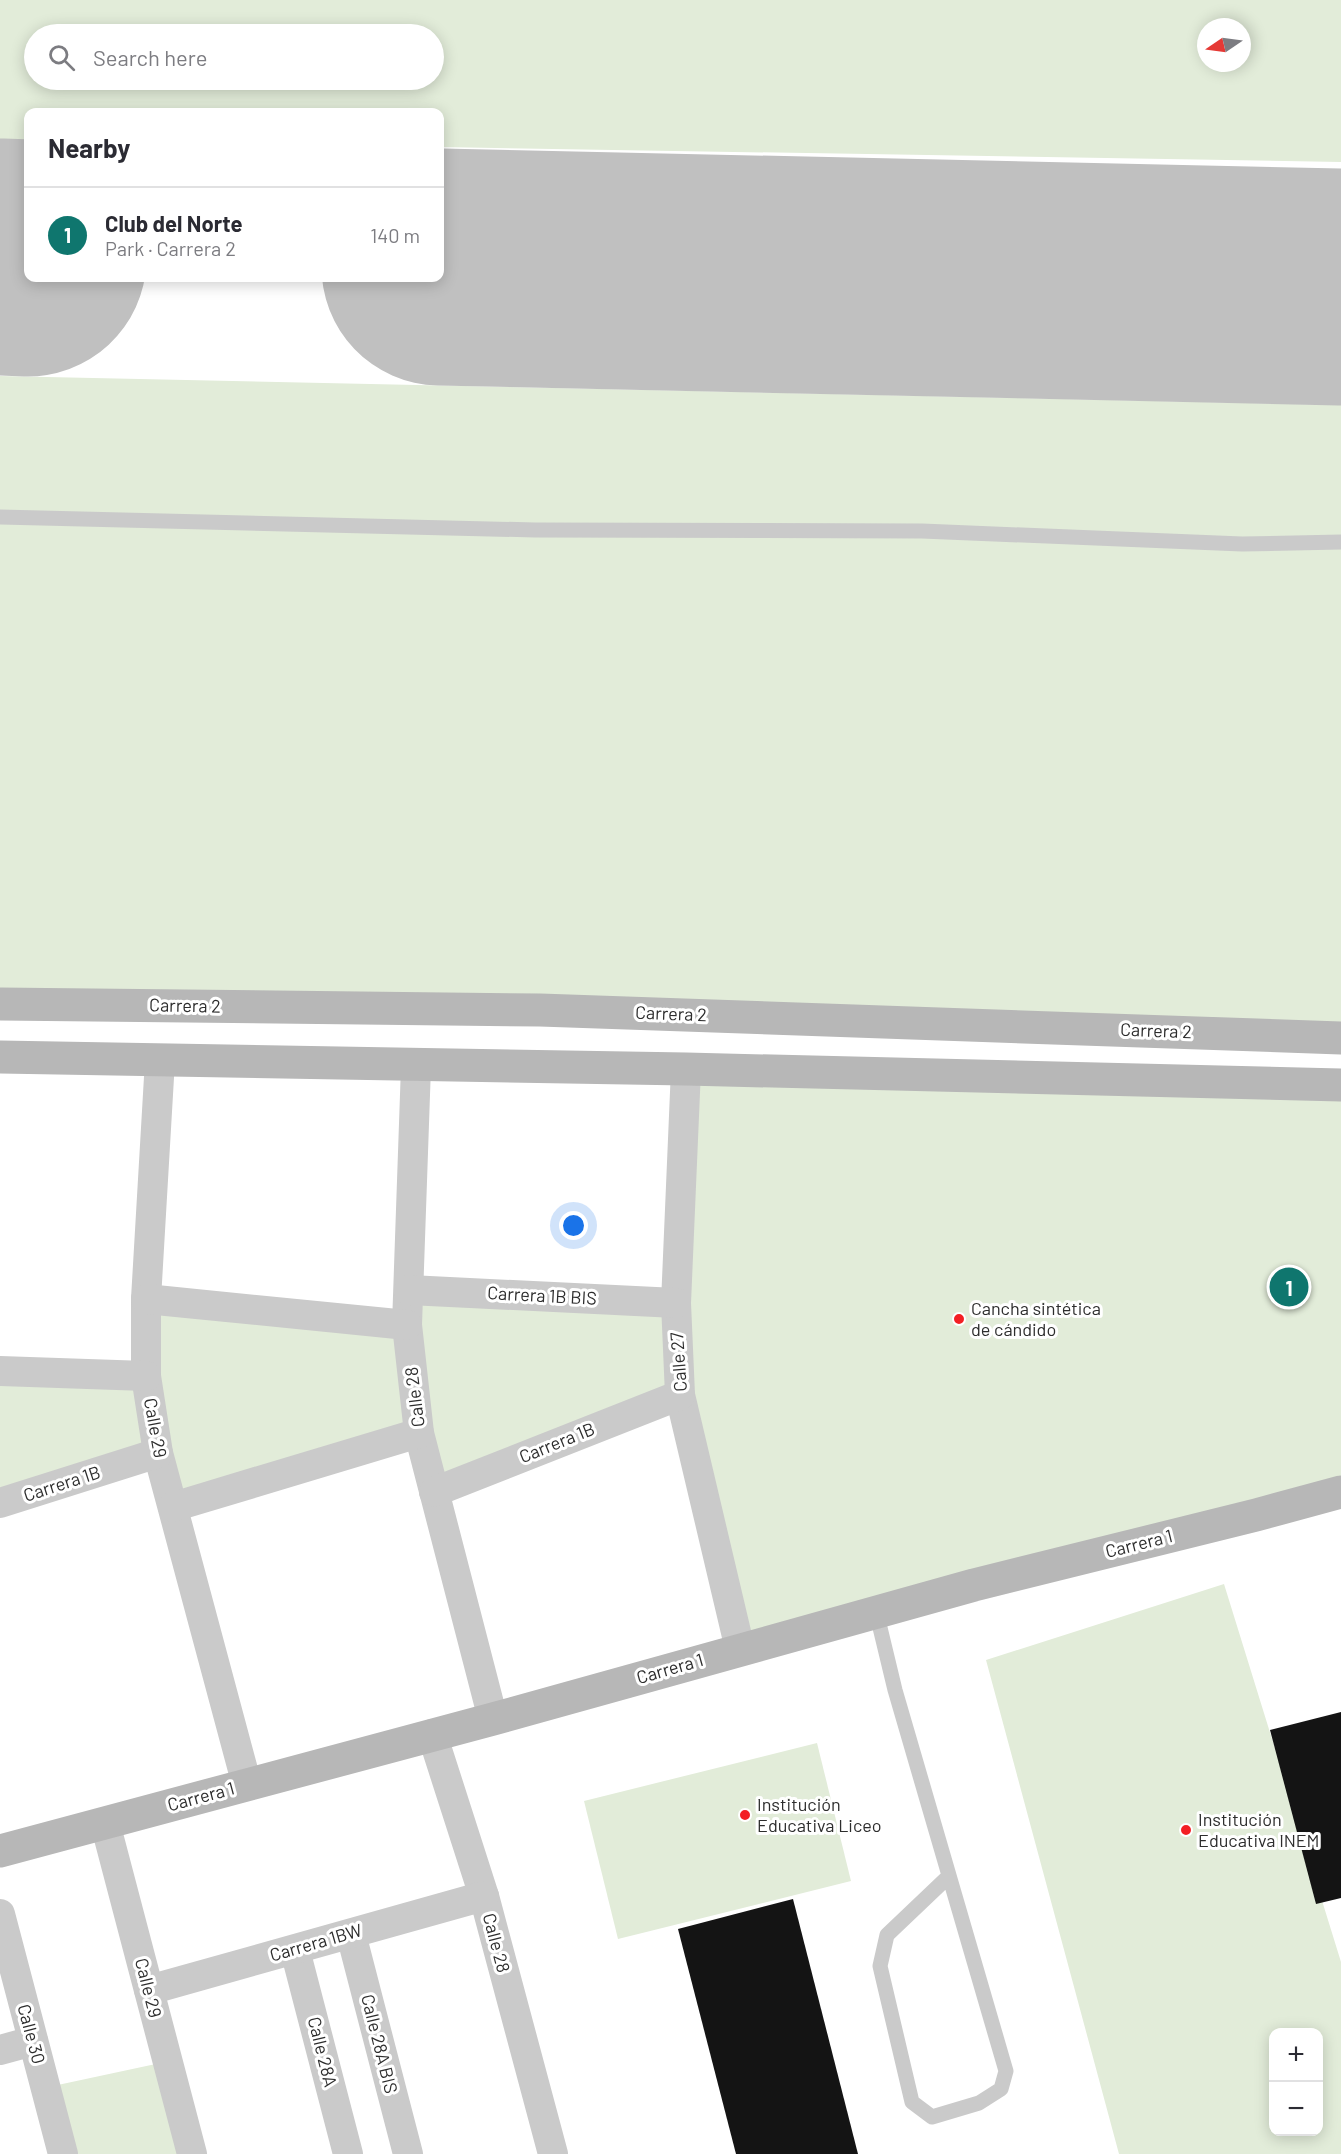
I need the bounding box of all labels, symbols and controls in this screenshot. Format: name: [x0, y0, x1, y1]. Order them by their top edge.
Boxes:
north arrow: [1197, 18, 1251, 72]
search box: [24, 24, 444, 90]
icon: search: [45, 41, 78, 74]
text: Search here: [93, 44, 207, 70]
text: Nearby: [48, 132, 130, 163]
text: Club del Norte: [105, 210, 242, 236]
text: 1: [64, 223, 71, 247]
text: 140 m: [370, 223, 420, 247]
text: Park · Carrera 2: [105, 236, 236, 260]
street label: Carrera 2: [149, 993, 221, 1017]
street label: Carrera 2: [635, 1001, 707, 1025]
street label: Carrera 2: [1120, 1018, 1192, 1042]
your location: [559, 1211, 588, 1240]
pin: 1: [1270, 1264, 1308, 1310]
street label: Carrera 1B BIS: [487, 1281, 597, 1309]
place label: Cancha sintética de cándido: [971, 1297, 1101, 1340]
marker: Cancha sintética de cándido: [952, 1312, 966, 1326]
street label: Calle 27: [665, 1331, 691, 1393]
street label: Calle 28: [399, 1366, 429, 1428]
street label: Calle 29: [140, 1396, 172, 1460]
street label: Carrera 1B: [516, 1417, 598, 1467]
street label: Carrera 1B: [20, 1460, 103, 1506]
street label: Carrera 1: [1103, 1524, 1175, 1562]
street label: Carrera 1: [634, 1648, 706, 1688]
street label: Carrera 1: [165, 1777, 237, 1815]
place label: Institución Educativa Liceo: [757, 1793, 882, 1836]
marker: Institución Educativa Liceo: [738, 1808, 752, 1822]
place label: Institución Educativa INEM: [1198, 1808, 1319, 1851]
marker: Institución Educativa INEM: [1179, 1823, 1193, 1837]
street label: Calle 28: [479, 1911, 515, 1975]
street label: Carrera 1BW: [267, 1918, 365, 1966]
street label: Calle 29: [131, 1956, 167, 2020]
street label: Calle 28A BIS: [357, 1992, 403, 2096]
street label: Calle 30: [13, 2001, 50, 2066]
street label: Calle 28A: [304, 2014, 342, 2089]
map controls: [1269, 2028, 1323, 2136]
button: +: [1269, 2028, 1323, 2082]
button: −: [1269, 2082, 1323, 2136]

